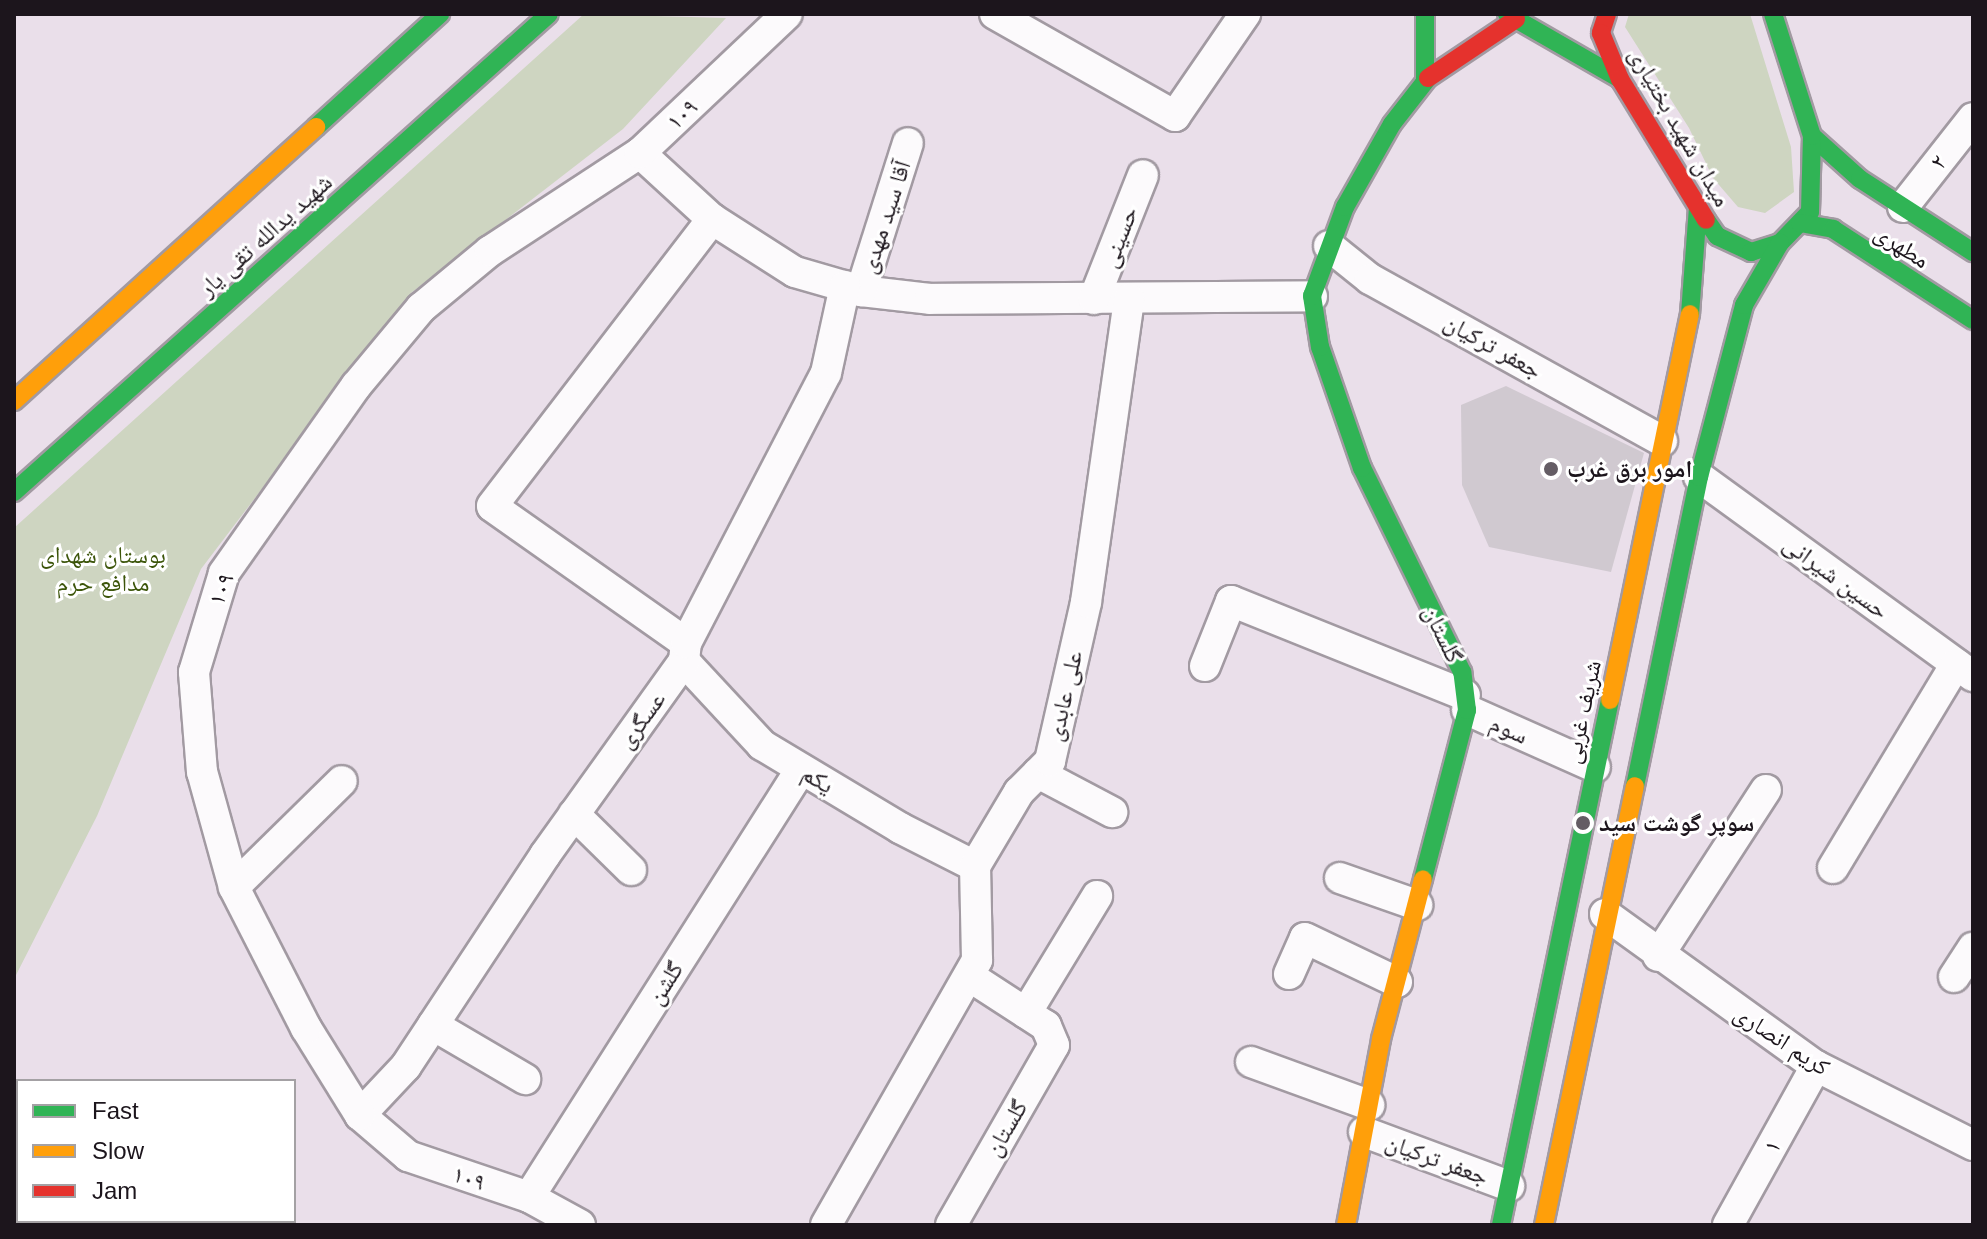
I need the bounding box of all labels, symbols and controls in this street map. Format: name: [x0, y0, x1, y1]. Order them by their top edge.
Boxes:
street label: میدان شهید بختیاری: [1623, 42, 1737, 212]
street label: ۱۰۹: [660, 92, 704, 136]
street label: ۲: [1923, 149, 1953, 175]
street label: آقا سید مهدی: [853, 157, 917, 277]
street label: شهید یدالله تقی یار: [192, 168, 338, 302]
street label: حسینی: [1094, 202, 1144, 272]
street label: مطهری: [1869, 218, 1935, 274]
street label: جعفر ترکیان: [1439, 307, 1547, 385]
place label: امور برق غرب: [1567, 455, 1692, 483]
marker: امور برق غرب: [1542, 460, 1560, 478]
street label: حسین شیرانی: [1778, 529, 1894, 625]
park label: بوستان شهدای مدافع حرم: [40, 541, 166, 597]
street label: ۱۰۹: [202, 569, 240, 609]
street label: گلستان: [1417, 600, 1469, 668]
street label: علی عابدی: [1040, 648, 1088, 744]
street label: شریف غربی: [1557, 658, 1607, 766]
street label: عسگری: [611, 686, 671, 754]
street label: سوم: [1485, 708, 1533, 750]
street label: یکم: [797, 758, 839, 800]
place label: سوپر گوشت سید: [1599, 809, 1754, 837]
marker: سوپر گوشت سید: [1574, 814, 1592, 832]
street label: گلشن: [641, 956, 689, 1010]
street label: کریم انصاری: [1729, 998, 1835, 1082]
legend: [16, 1079, 296, 1223]
street label: گلستان: [978, 1095, 1034, 1161]
text: Fast: [92, 1097, 139, 1124]
street label: جعفر ترکیان: [1382, 1127, 1492, 1191]
street label: ۱: [1757, 1134, 1787, 1158]
text: Slow: [92, 1137, 144, 1164]
street label: ۱۰۹: [449, 1159, 489, 1197]
text: Jam: [92, 1177, 137, 1204]

